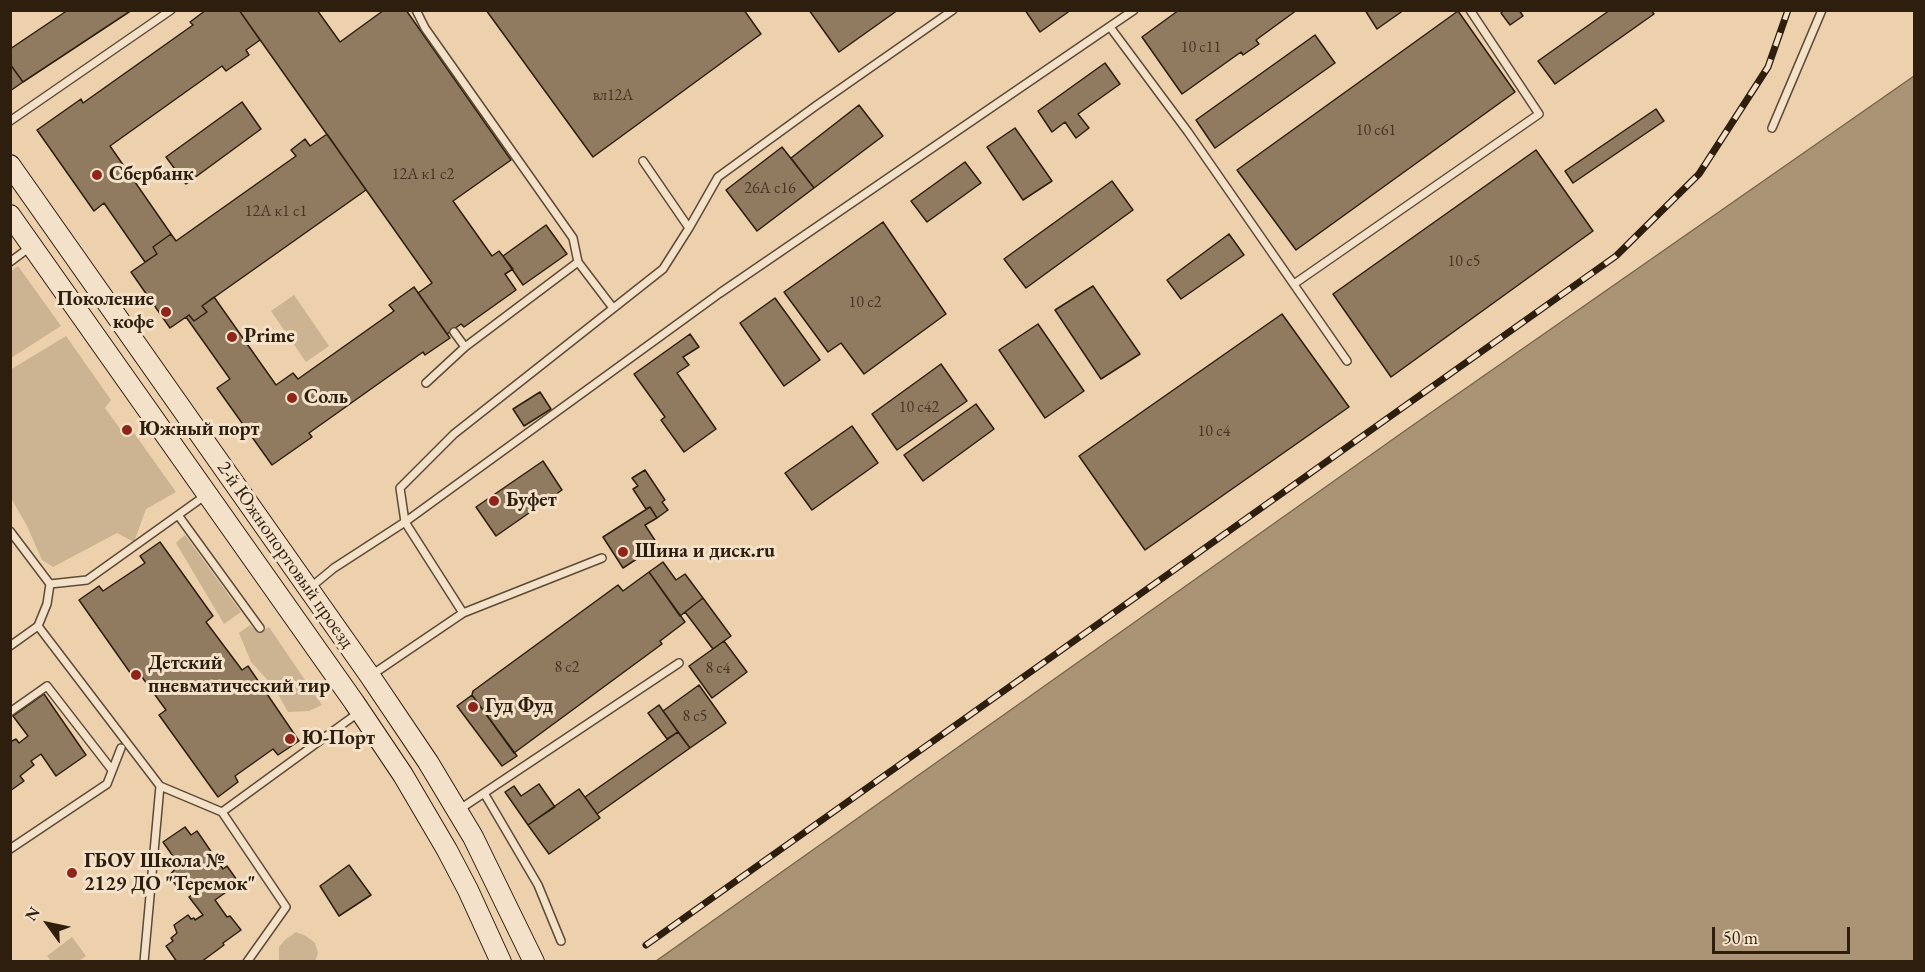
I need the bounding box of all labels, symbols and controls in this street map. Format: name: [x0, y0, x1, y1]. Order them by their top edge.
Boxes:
house number: 10 с11: [1181, 38, 1221, 58]
house number: вл12А: [593, 86, 633, 106]
house number: 10 с61: [1356, 121, 1396, 141]
place label: Сбербанк: [109, 163, 194, 187]
house number: 12А к1 с2: [392, 165, 454, 185]
marker: Сбербанк: [90, 168, 104, 182]
house number: 26А с16: [744, 179, 796, 199]
house number: 12А к1 с1: [245, 202, 307, 222]
house number: 10 с5: [1448, 252, 1480, 272]
place label: Поколение кофе: [57, 288, 154, 335]
house number: 10 с2: [849, 293, 881, 313]
marker: Поколение кофе: [159, 305, 173, 319]
place label: Prime: [244, 325, 295, 349]
marker: Prime: [225, 330, 239, 344]
place label: Соль: [304, 386, 348, 410]
marker: Соль: [285, 391, 299, 405]
house number: 10 с42: [899, 398, 939, 418]
place label: Южный порт: [139, 418, 260, 442]
house number: 10 с4: [1198, 422, 1230, 442]
marker: Южный порт: [120, 423, 134, 437]
street label: 2-й Южнопортовый проезд: [211, 457, 359, 653]
place label: Буфет: [506, 489, 557, 513]
marker: Буфет: [487, 494, 501, 508]
place label: Шина и диск.ru: [635, 540, 775, 564]
marker: Шина и диск.ru: [616, 545, 630, 559]
place label: Детский пневматический тир: [148, 652, 330, 699]
house number: 8 с2: [554, 658, 580, 678]
house number: 8 с4: [705, 659, 731, 679]
marker: Детский пневматический тир: [129, 668, 143, 682]
place label: Гуд Фуд: [485, 695, 553, 719]
marker: Гуд Фуд: [466, 700, 480, 714]
house number: 8 с5: [682, 707, 708, 727]
place label: Ю-Порт: [302, 727, 375, 751]
marker: Ю-Порт: [283, 732, 297, 746]
place label: ГБОУ Школа № 2129 ДО "Теремок": [84, 850, 256, 897]
marker: ГБОУ Школа № 2129 ДО "Теремок": [65, 866, 79, 880]
north arrow: [18, 894, 78, 954]
text: N: [20, 903, 45, 925]
scale bar: [1715, 915, 1853, 953]
text: 50 m: [1723, 926, 1758, 949]

